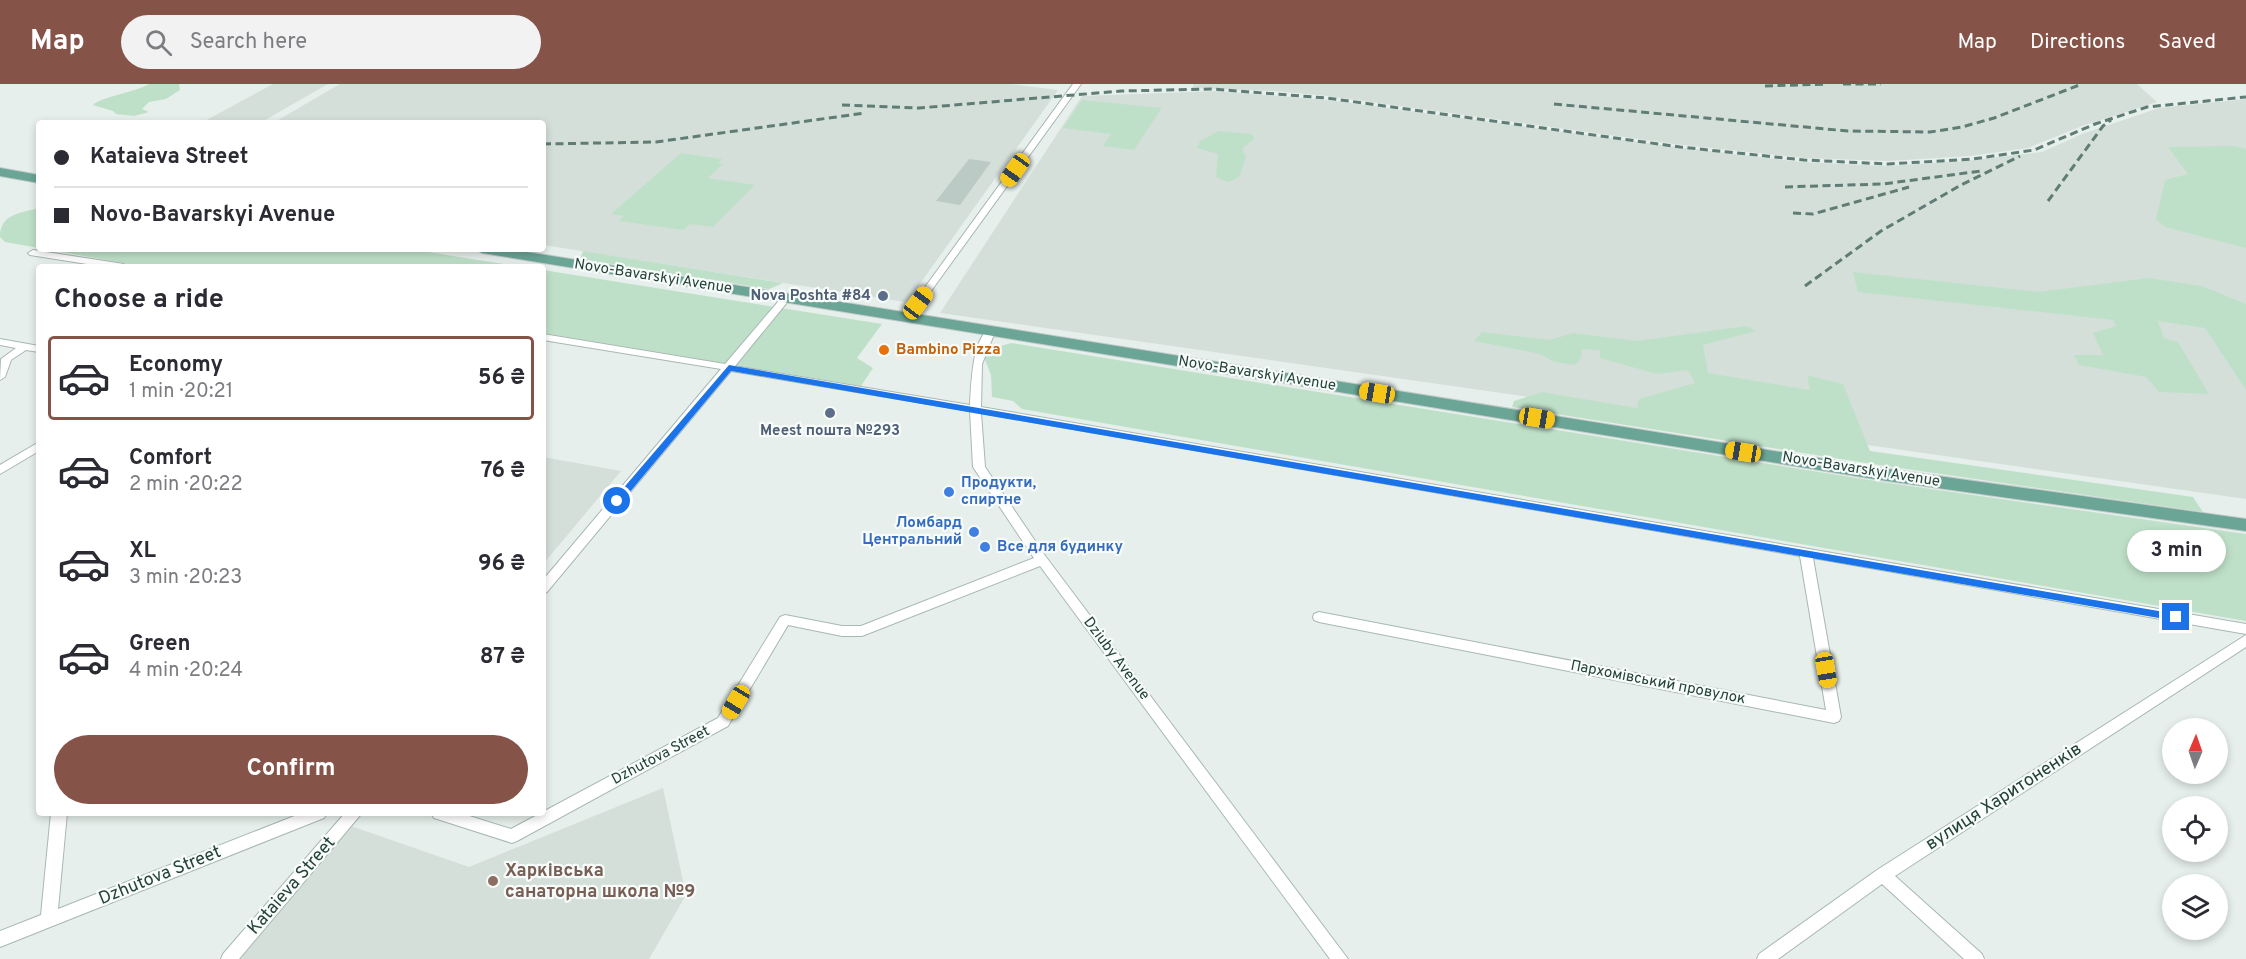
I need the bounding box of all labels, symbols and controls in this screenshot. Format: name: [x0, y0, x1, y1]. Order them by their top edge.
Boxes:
search box: [121, 15, 541, 69]
text: Map: [30, 24, 85, 60]
icon: search: [142, 26, 175, 59]
text: Search here: [190, 29, 307, 56]
text: Map: [1957, 29, 1997, 56]
text: Directions: [2030, 29, 2125, 56]
text: Saved: [2158, 29, 2216, 56]
text: Kataieva Street: [90, 144, 248, 171]
car: [997, 150, 1033, 190]
text: Novo-Bavarskyi Avenue: [90, 202, 335, 229]
street label: Novo-Bavarskyi Avenue: [573, 255, 733, 299]
text: Choose a ride: [54, 283, 224, 317]
car: [900, 283, 936, 323]
place label: Nova Poshta #84: [750, 287, 871, 306]
marker: Nova Poshta #84: [876, 289, 890, 303]
place label: Bambino Pizza: [896, 341, 1001, 360]
marker: Bambino Pizza: [877, 343, 891, 357]
icon: car: [57, 351, 111, 405]
text: Economy: [129, 352, 223, 379]
street label: Novo-Bavarskyi Avenue: [1177, 352, 1337, 396]
text: 56 ₴: [478, 365, 525, 392]
text: 1 min · 20:21: [129, 379, 233, 405]
car: [1358, 381, 1396, 405]
marker: Meest пошта №293: [823, 406, 837, 420]
car: [1518, 406, 1556, 430]
place label: Meest пошта №293: [760, 422, 900, 441]
car: [1724, 440, 1762, 464]
icon: car: [57, 444, 111, 498]
text: Comfort: [129, 445, 212, 472]
street label: Novo-Bavarskyi Avenue: [1781, 448, 1941, 492]
text: 76 ₴: [481, 458, 525, 485]
text: 2 min · 20:22: [129, 472, 243, 498]
place label: Продукти, спиртне: [961, 474, 1037, 510]
marker: Продукти, спиртне: [942, 485, 956, 499]
route start: [603, 487, 630, 514]
place label: Ломбард Центральний: [862, 514, 962, 550]
marker: Ломбард Центральний: [967, 525, 981, 539]
callout: 3 min: [2126, 530, 2226, 572]
icon: car: [57, 537, 111, 591]
text: XL: [129, 538, 156, 565]
place label: Все для будинку: [997, 538, 1123, 557]
text: 3 min: [2150, 538, 2203, 564]
marker: Все для будинку: [978, 540, 992, 554]
text: 96 ₴: [478, 551, 525, 578]
text: 3 min · 20:23: [129, 565, 242, 591]
route end: [2162, 603, 2189, 630]
street label: Dziuby Avenue: [1079, 614, 1153, 704]
icon: car: [57, 630, 111, 684]
text: Green: [129, 631, 191, 658]
text: 87 ₴: [480, 644, 525, 671]
car: [1814, 651, 1838, 689]
street label: Пархомівський провулок: [1569, 657, 1747, 709]
text: 4 min · 20:24: [129, 658, 243, 684]
car: [719, 682, 753, 722]
north arrow: [2162, 718, 2228, 784]
map controls: [2162, 718, 2228, 940]
street label: Dzhutova Street: [609, 722, 713, 790]
button: Confirm: [54, 735, 528, 804]
street label: вулиця Харитоненків: [1921, 738, 2087, 856]
button: locate: [2162, 796, 2228, 862]
street label: Kataieva Street: [243, 832, 341, 940]
street label: Dzhutova Street: [95, 841, 225, 911]
place label: Харківська санаторна школа №9: [505, 860, 695, 904]
marker: Харківська санаторна школа №9: [486, 874, 500, 888]
button: layers: [2162, 874, 2228, 940]

